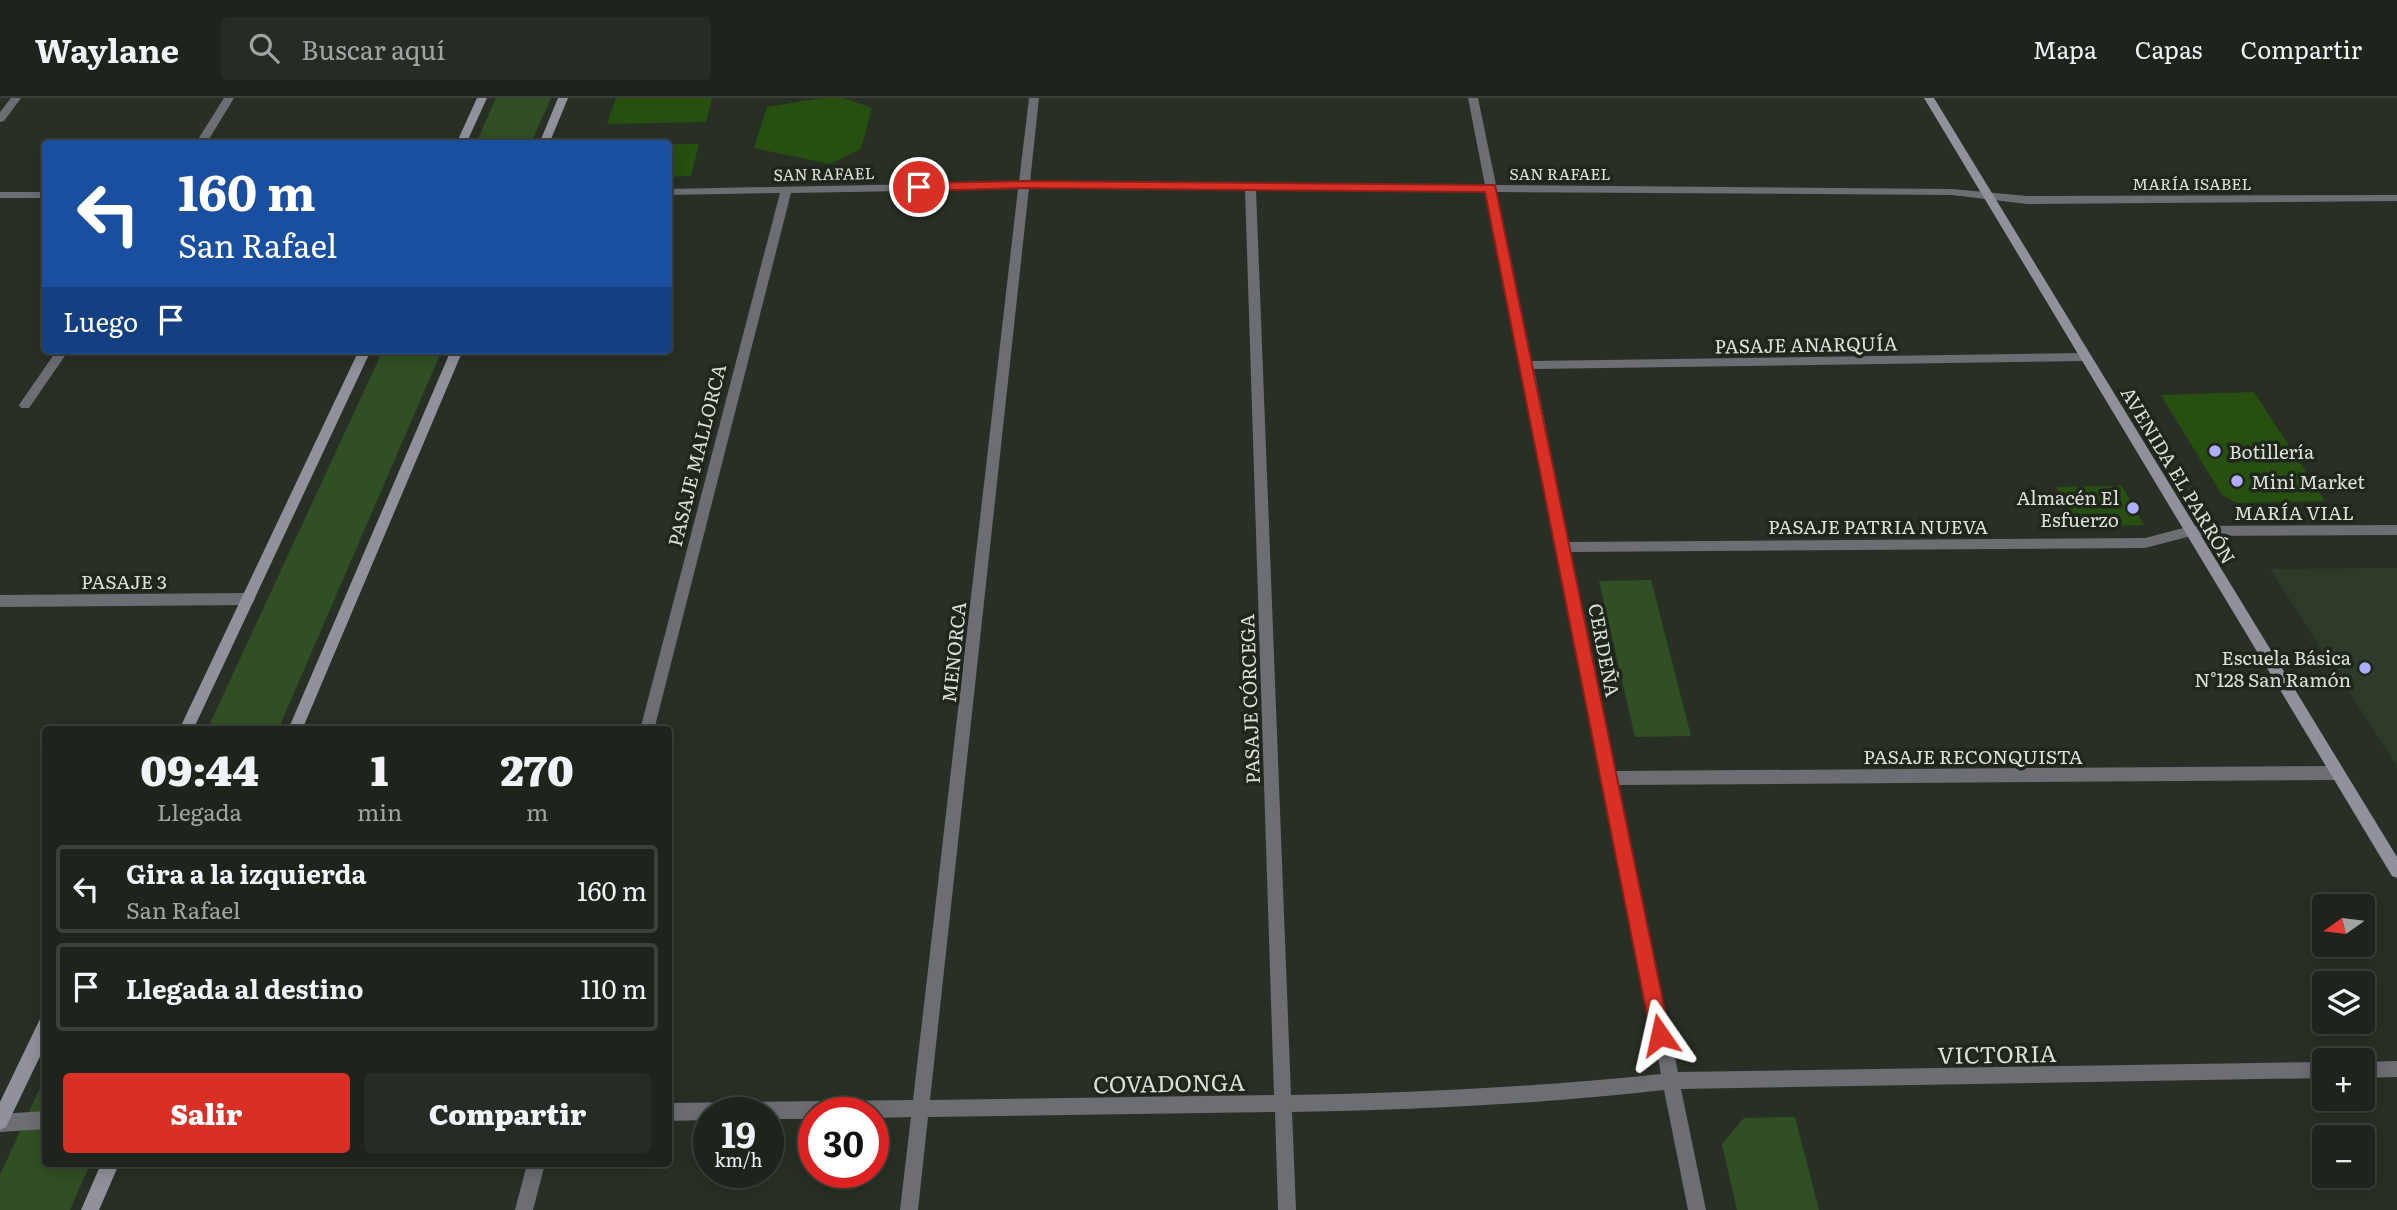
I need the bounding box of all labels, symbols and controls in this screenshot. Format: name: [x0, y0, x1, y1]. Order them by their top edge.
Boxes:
search box: [221, 17, 711, 80]
text: Waylane: [35, 24, 179, 73]
icon: search: [245, 29, 283, 67]
text: Buscar aquí: [301, 29, 445, 68]
text: Mapa: [2033, 31, 2097, 66]
text: Capas: [2135, 31, 2202, 66]
text: Compartir: [2240, 31, 2362, 66]
text: 160 m: [178, 153, 316, 226]
pin: [889, 157, 949, 217]
street label: SAN RAFAEL: [773, 160, 875, 186]
street label: SAN RAFAEL: [1509, 161, 1611, 185]
icon: left: [63, 168, 154, 259]
icon: arrive: [900, 168, 938, 206]
street label: MARÍA ISABEL: [2132, 171, 2252, 195]
text: San Rafael: [178, 220, 337, 268]
text: Luego: [63, 301, 138, 340]
icon: arrive: [152, 301, 190, 339]
street label: PASAJE ANARQUÍA: [1714, 328, 1898, 360]
street label: PASAJE MALLORCA: [660, 361, 732, 549]
street label: AVENIDA EL PARRÓN: [2115, 381, 2243, 569]
place label: Botillería: [2229, 437, 2315, 465]
marker: Botillería: [2207, 443, 2223, 459]
place label: Mini Market: [2251, 467, 2365, 495]
marker: Mini Market: [2229, 473, 2245, 489]
place label: Almacén El Esfuerzo: [2016, 483, 2119, 533]
street label: MARÍA VIAL: [2234, 498, 2354, 526]
marker: Almacén El Esfuerzo: [2125, 500, 2141, 516]
street label: PASAJE PATRIA NUEVA: [1768, 512, 1988, 540]
street label: PASAJE 3: [81, 567, 167, 595]
street label: MENORCA: [934, 600, 972, 704]
street label: CERDEÑA: [1582, 601, 1628, 699]
street label: PASAJE CÓRCEGA: [1232, 614, 1266, 784]
place label: Escuela Básica N°128 San Ramón: [2194, 643, 2352, 693]
marker: Escuela Básica N°128 San Ramón: [2357, 660, 2373, 676]
text: 09:44: [140, 737, 259, 799]
text: 1: [371, 737, 388, 799]
text: 270: [500, 737, 574, 799]
street label: PASAJE RECONQUISTA: [1863, 742, 2083, 770]
text: Llegada: [157, 794, 242, 828]
text: min: [357, 794, 402, 828]
text: m: [526, 794, 548, 828]
text: Gira a la izquierda: [126, 853, 367, 892]
icon: left: [67, 870, 105, 908]
text: 160 m: [577, 870, 647, 909]
text: San Rafael: [126, 892, 240, 926]
north arrow: [2312, 894, 2375, 957]
map controls: [2312, 894, 2375, 1188]
icon: arrive: [67, 968, 105, 1006]
text: Llegada al destino: [126, 968, 363, 1007]
text: 110 m: [580, 968, 647, 1007]
button: layers: [2312, 971, 2375, 1034]
position arrow: [1623, 998, 1697, 1072]
street label: VICTORIA: [1937, 1035, 2057, 1071]
button: +: [2312, 1048, 2375, 1111]
street label: COVADONGA: [1093, 1064, 1245, 1100]
button: Salir: [63, 1073, 350, 1153]
button: Compartir: [364, 1073, 651, 1153]
speed limit sign: 30: [798, 1097, 889, 1188]
text: 19: [721, 1107, 756, 1159]
button: −: [2312, 1125, 2375, 1188]
text: km/h: [715, 1146, 762, 1173]

